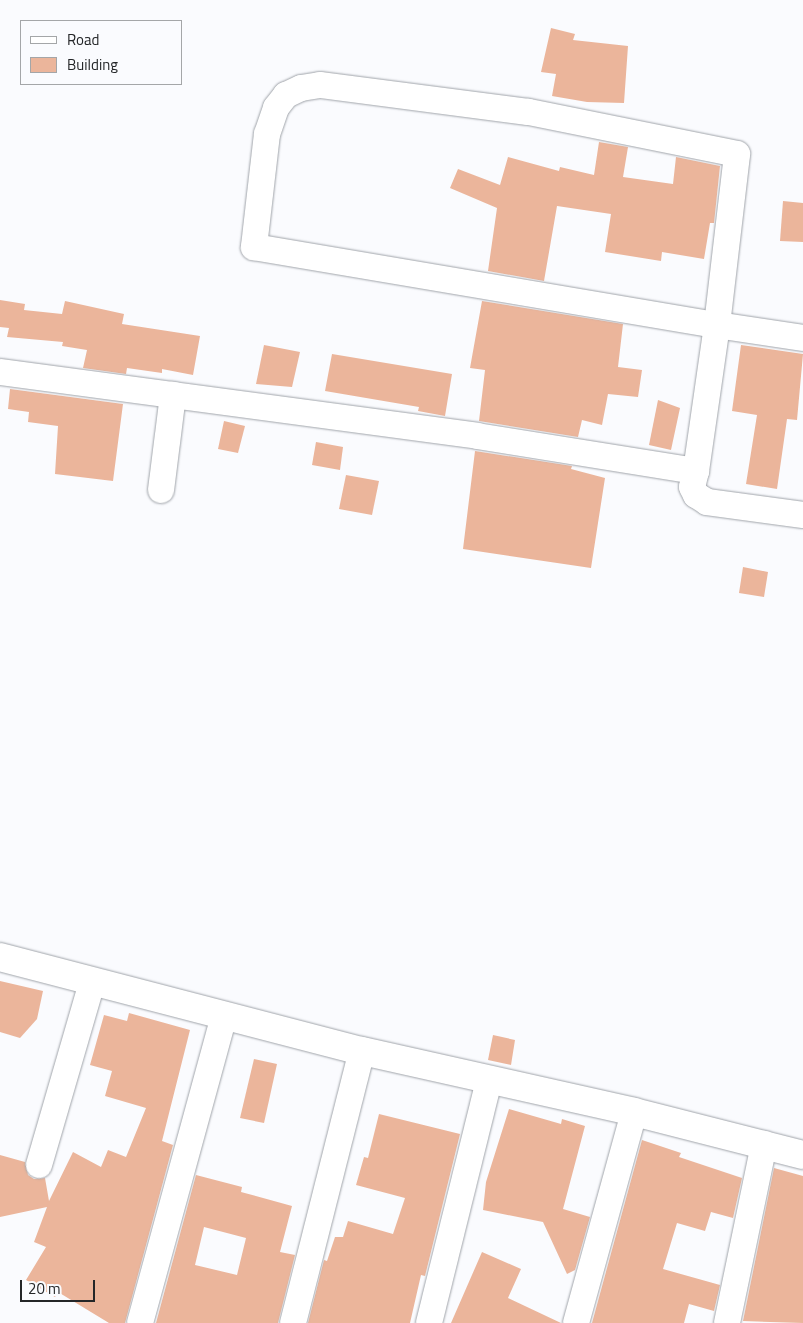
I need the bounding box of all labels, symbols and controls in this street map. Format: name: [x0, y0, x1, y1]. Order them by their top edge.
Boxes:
legend: [20, 20, 182, 85]
text: Road: [67, 28, 99, 51]
text: Building: [67, 53, 118, 76]
scale bar: [22, 1270, 98, 1302]
text: 20 m: [28, 1277, 61, 1300]

